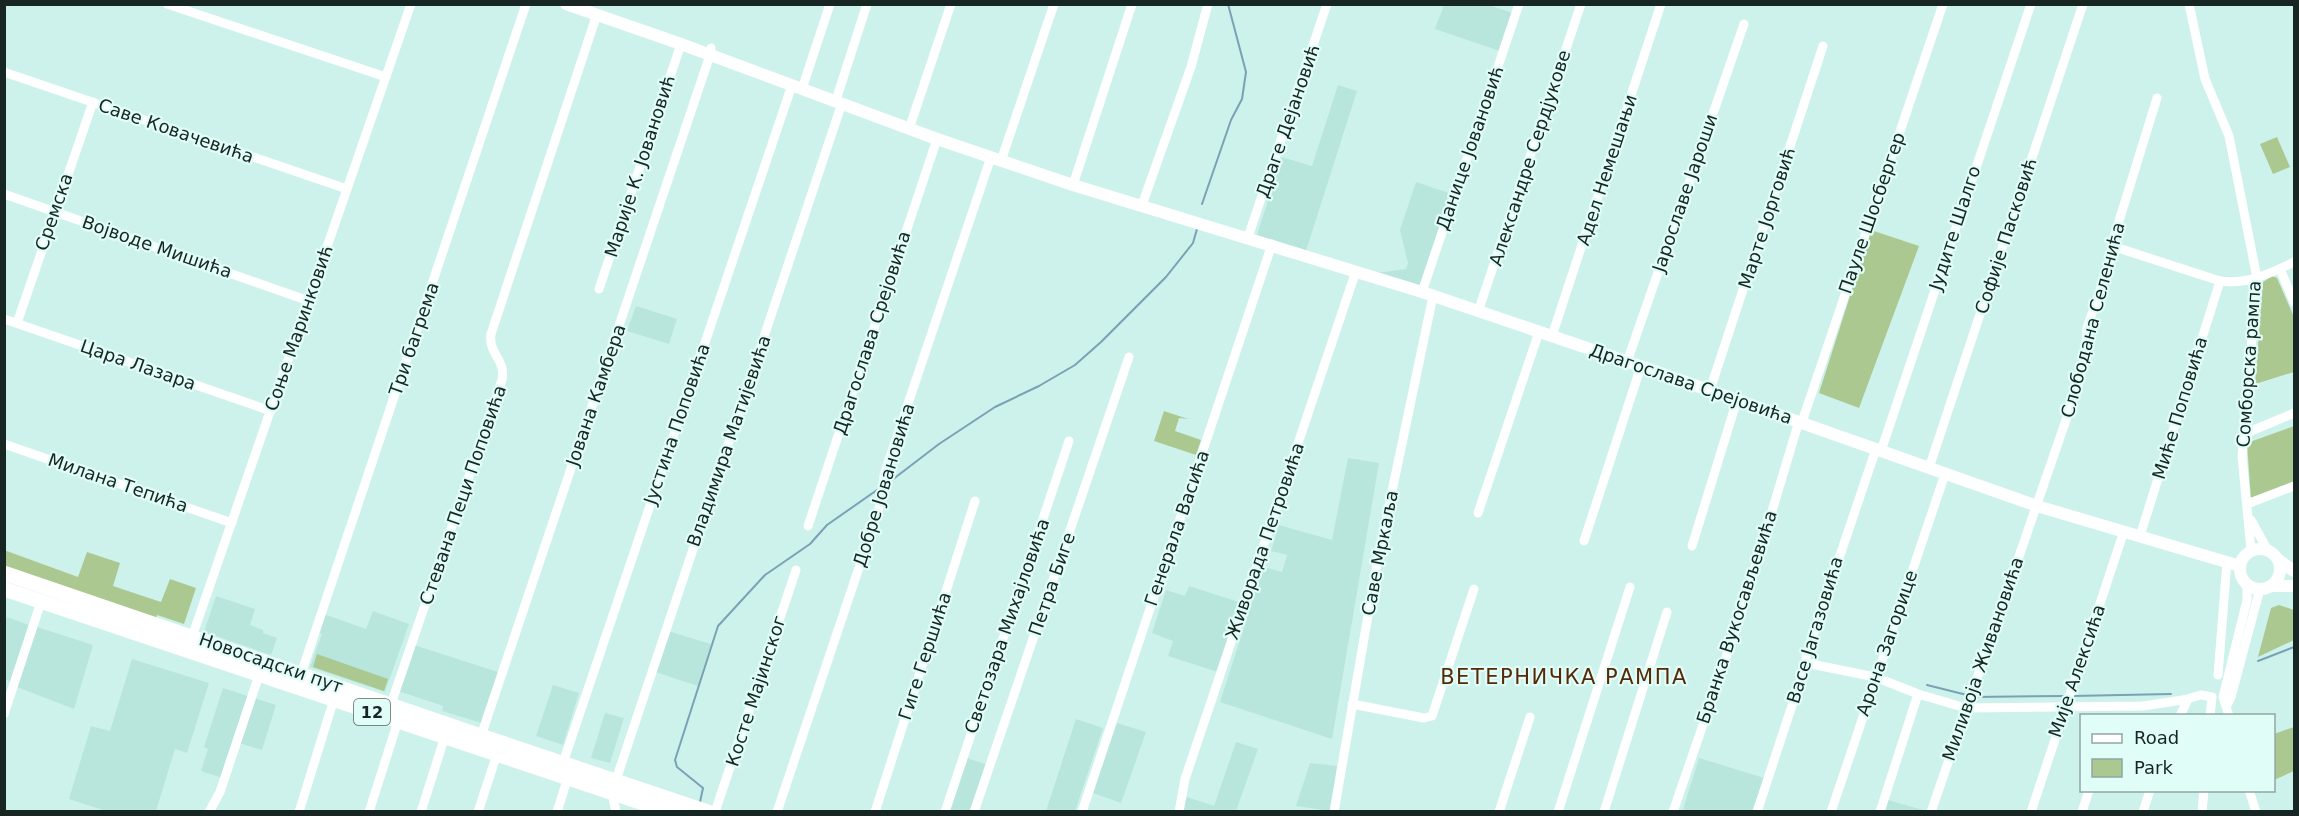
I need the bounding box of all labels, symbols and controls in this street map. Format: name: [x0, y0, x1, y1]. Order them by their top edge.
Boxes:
street label: Драге Дејановић: [1251, 41, 1324, 200]
street label: Александре Сердјукове: [1485, 47, 1574, 269]
street label: Данице Јовановић: [1432, 63, 1508, 233]
street label: Марије К. Јовановић: [600, 72, 679, 260]
street label: Адел Немешањи: [1572, 92, 1641, 248]
street label: Саве Ковачевића: [96, 94, 257, 167]
street label: Јарославе Јароши: [1647, 111, 1721, 275]
street label: Пауле Шосбергер: [1834, 129, 1909, 296]
street label: Марте Јорговић: [1734, 144, 1799, 291]
street label: Софије Пасковић: [1970, 155, 2041, 317]
street label: Јудите Шалго: [1924, 163, 1985, 294]
street label: Сремска: [31, 170, 77, 253]
street label: Војводе Мишића: [79, 211, 235, 282]
street label: Слободана Селенића: [2056, 220, 2129, 420]
street label: Драгослава Срејовића: [829, 228, 914, 437]
street label: Соње Маринковић: [260, 242, 337, 413]
street label: Три багрема: [384, 279, 443, 399]
street label: Сомборска рампа: [2232, 280, 2265, 448]
street label: Јована Камбера: [561, 321, 630, 469]
street label: Владимира Матијевића: [682, 332, 775, 549]
street label: Миће Поповића: [2148, 334, 2211, 482]
street label: Цара Лазара: [78, 335, 199, 394]
street label: Драгослава Срејовића: [1587, 339, 1795, 428]
street label: Јустина Поповића: [639, 341, 714, 508]
street label: Стевана Пеци Поповића: [415, 382, 510, 607]
street label: Добре Јовановића: [849, 400, 918, 569]
street label: Живорада Петровића: [1221, 440, 1308, 642]
street label: Генерала Васића: [1140, 447, 1213, 608]
street label: Милана Тепића: [45, 449, 191, 516]
street label: Саве Мркаља: [1357, 488, 1402, 617]
street label: Бранка Вукосављевића: [1692, 508, 1781, 726]
street label: Светозара Михајловића: [960, 516, 1053, 736]
street label: Петра Биге: [1024, 529, 1079, 638]
street label: Васе Јагазовића: [1782, 554, 1847, 706]
street label: Миливоја Живановића: [1938, 554, 2027, 764]
street label: Арона Загорице: [1852, 567, 1921, 718]
street label: Гиге Гершића: [894, 589, 955, 722]
street label: Мије Алексића: [2044, 602, 2109, 740]
street label: Косте Мајинског: [721, 613, 790, 769]
street label: Новосадски пут: [197, 628, 346, 697]
district label: ВЕТЕРНИЧКА РАМПА: [1440, 665, 1688, 689]
road number: 12: [354, 699, 390, 725]
legend: [2080, 714, 2275, 792]
text: Road: [2134, 727, 2179, 748]
text: Park: [2134, 757, 2173, 778]

